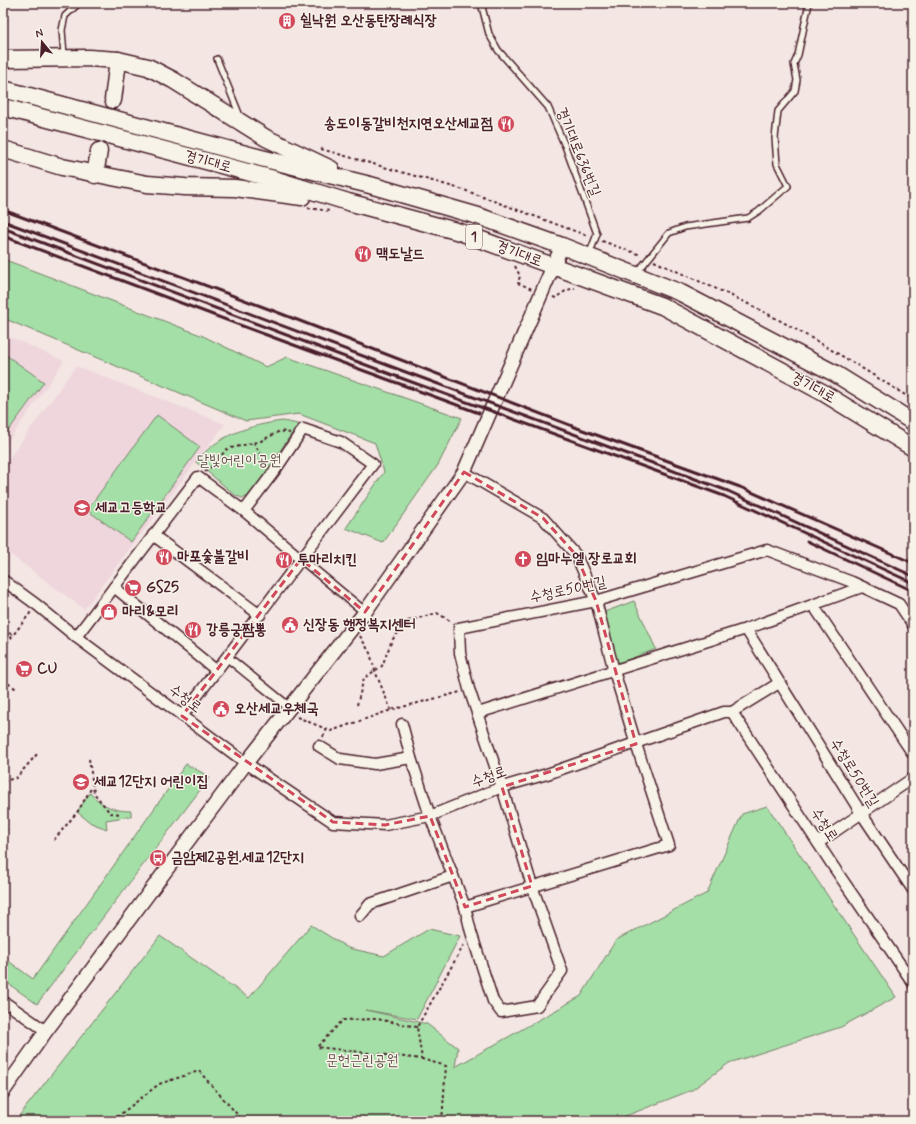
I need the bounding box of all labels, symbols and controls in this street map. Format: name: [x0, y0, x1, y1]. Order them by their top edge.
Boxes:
building icon: 쉴낙원 오산동탄장례식장: [277, 11, 297, 31]
place label: 쉴낙원 오산동탄장례식장: [300, 11, 437, 31]
north arrow: [22, 22, 62, 62]
text: N: [34, 26, 45, 41]
street label: 경기대로636번길: [551, 104, 605, 200]
place label: 송도이동갈비천지연오산세교점: [324, 114, 493, 134]
restaurant icon: 송도이동갈비천지연오산세교점: [496, 114, 516, 134]
street label: 경기대로: [182, 146, 234, 178]
road number: 1: [466, 225, 482, 249]
street label: 경기대로: [493, 236, 545, 272]
restaurant icon: 맥도날드: [353, 244, 373, 264]
place label: 맥도날드: [376, 244, 424, 264]
street label: 경기대로: [787, 368, 839, 408]
park label: 달빛어린이공원: [197, 451, 281, 471]
school or university icon: 세교고등학교: [72, 498, 92, 518]
place label: 세교고등학교: [95, 498, 167, 518]
restaurant icon: 마포숯불갈비: [154, 547, 174, 567]
place label: 마포숯불갈비: [177, 547, 249, 567]
church icon: 임마누엘 장로교회: [513, 549, 533, 569]
place label: 임마누엘 장로교회: [536, 549, 637, 569]
restaurant icon: 투마리치킨: [274, 550, 294, 570]
place label: 투마리치킨: [297, 550, 357, 570]
street label: 수청로50번길: [528, 572, 608, 608]
supermarket icon: GS25: [123, 578, 143, 598]
place label: GS25: [146, 578, 179, 598]
shop icon: 마리&모리: [99, 602, 119, 622]
place label: 마리&모리: [122, 602, 179, 622]
public building icon: 신장동 행정복지센터: [280, 615, 300, 635]
place label: 신장동 행정복지센터: [303, 615, 416, 635]
restaurant icon: 강릉궁짬뽕: [183, 620, 203, 640]
place label: 강릉궁짬뽕: [206, 620, 266, 640]
supermarket icon: CU: [14, 659, 34, 679]
place label: CU: [37, 659, 58, 679]
street label: 수청로: [165, 680, 205, 718]
public building icon: 오산세교우체국: [211, 699, 231, 719]
place label: 오산세교우체국: [234, 699, 319, 719]
street label: 수청로50번길: [825, 735, 883, 811]
street label: 수청로: [469, 761, 509, 793]
school or university icon: 세교12단지 어린이집: [71, 772, 91, 792]
place label: 세교12단지 어린이집: [94, 772, 209, 792]
street label: 수청로: [806, 804, 842, 846]
bus stop icon: 금암제2공원.세교12단지: [148, 848, 168, 868]
place label: 금암제2공원.세교12단지: [171, 848, 304, 868]
park label: 문헌근린공원: [326, 1051, 398, 1071]

